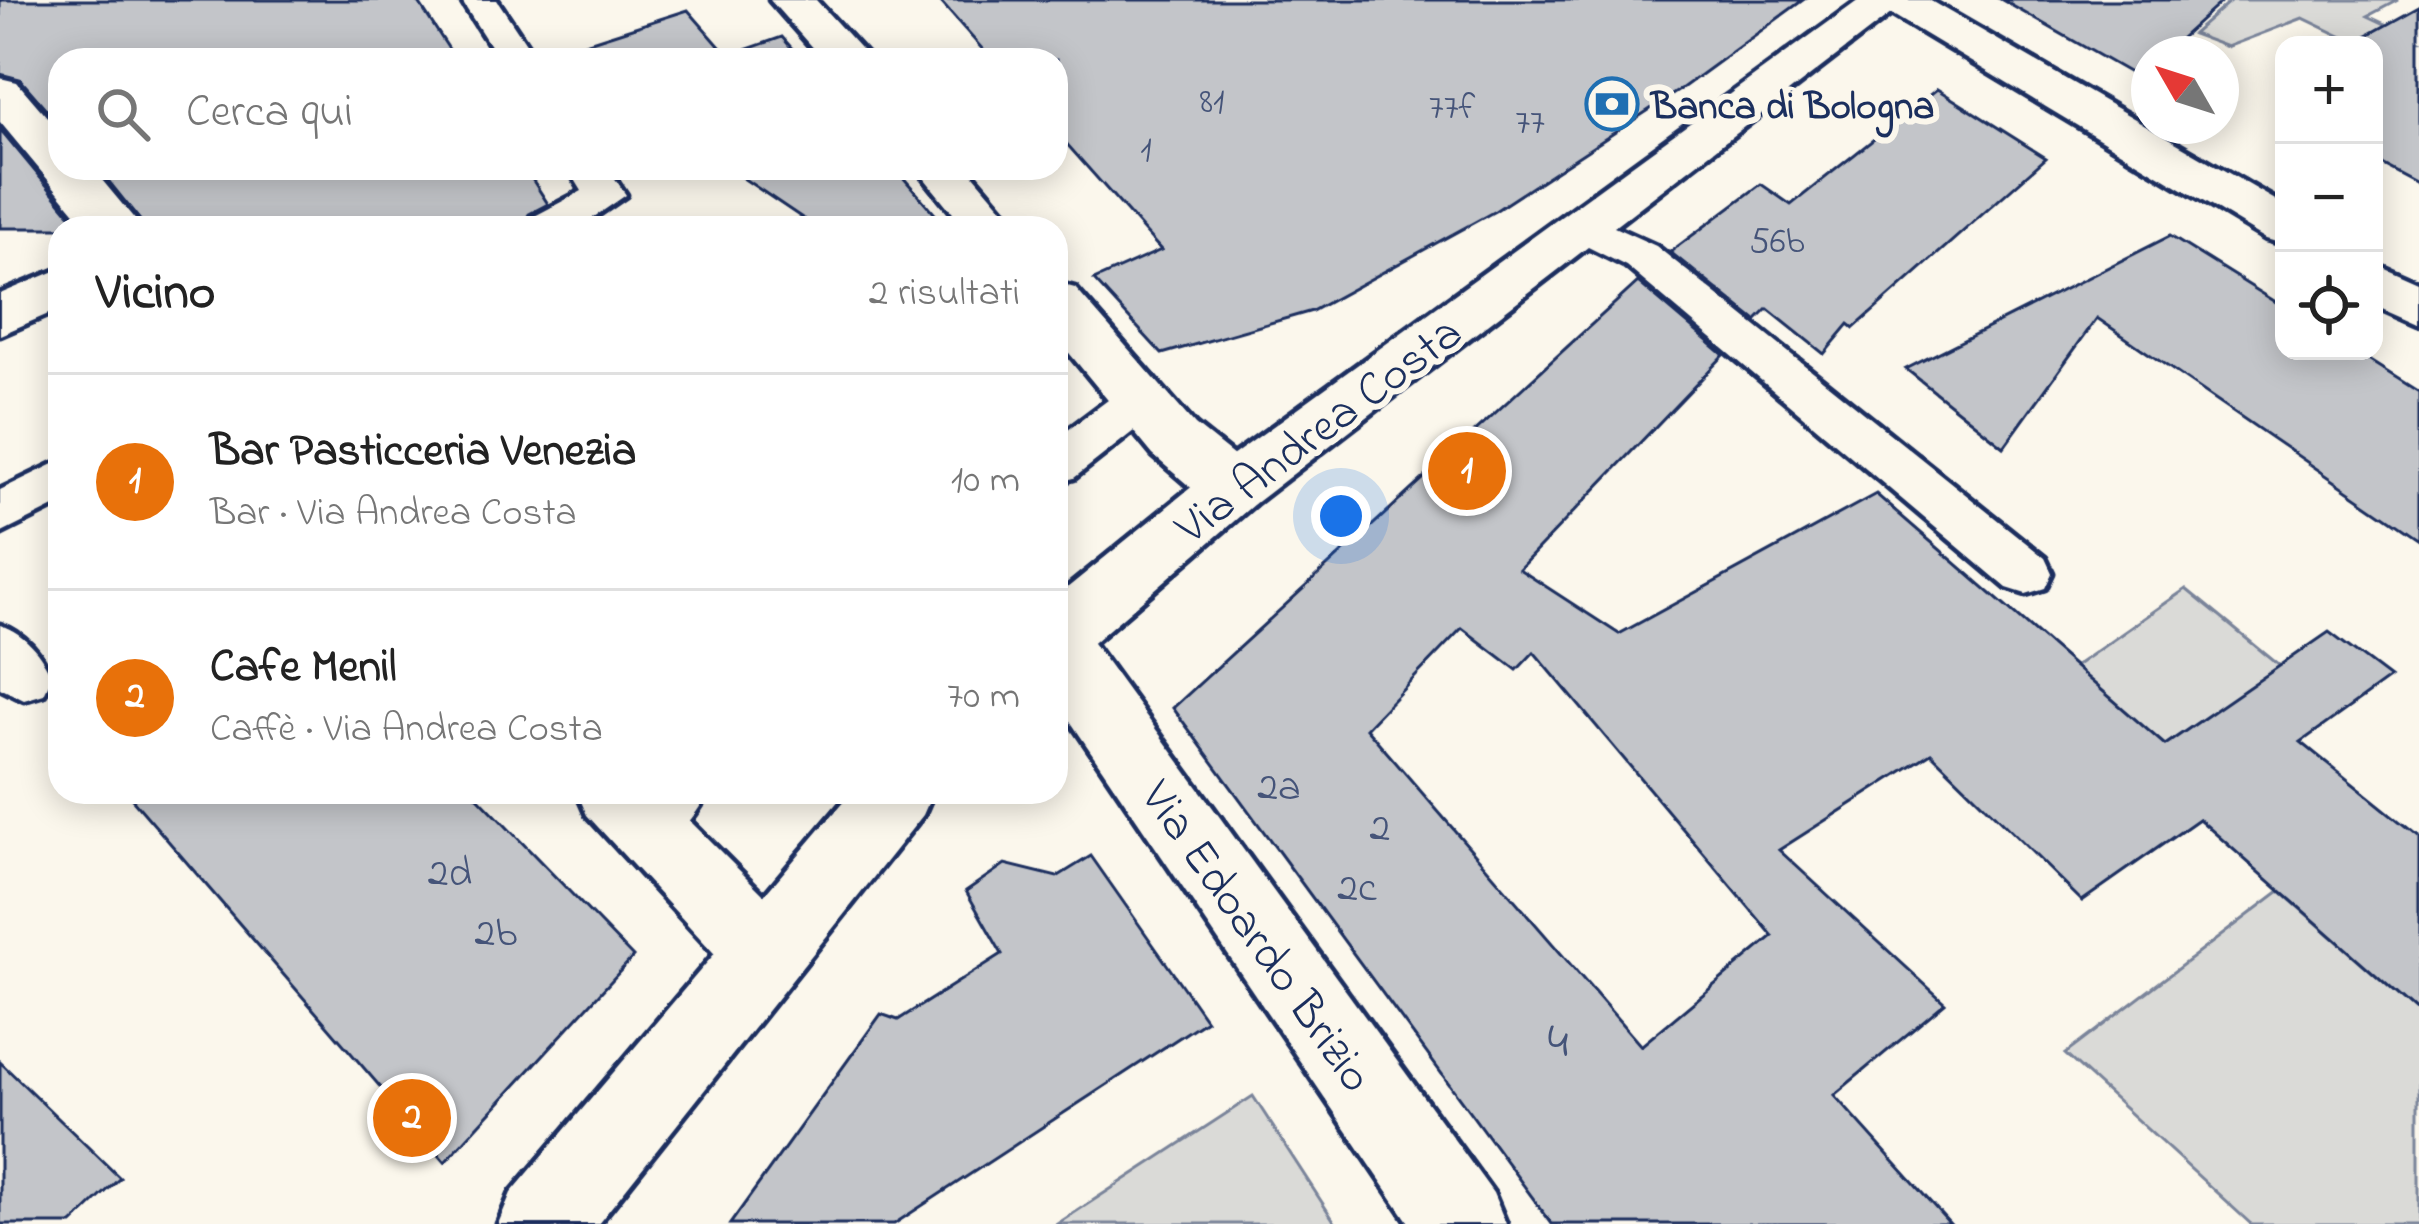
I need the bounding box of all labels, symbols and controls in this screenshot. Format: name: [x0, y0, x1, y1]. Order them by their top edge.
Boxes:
north arrow: [2131, 36, 2239, 144]
map controls: [2275, 36, 2383, 360]
button: +: [2275, 36, 2383, 144]
search box: [48, 48, 1068, 180]
bank icon: Banca di Bologna: [1584, 76, 1640, 132]
house number: 81: [1200, 77, 1224, 130]
place label: Banca di Bologna: [1649, 80, 1934, 138]
icon: search: [90, 81, 156, 147]
text: Cerca qui: [186, 81, 353, 147]
house number: 77f: [1429, 83, 1475, 136]
house number: 77: [1515, 98, 1545, 151]
house number: 1: [1140, 125, 1152, 178]
button: −: [2275, 144, 2383, 252]
house number: 56b: [1749, 217, 1805, 270]
button: locate: [2275, 252, 2383, 360]
text: Vicino: [96, 257, 215, 332]
text: 2 risultati: [869, 266, 1020, 323]
street label: Via Andrea Costa: [1161, 301, 1478, 564]
text: Bar Pasticceria Venezia: [210, 420, 636, 486]
pin: 1: [1428, 426, 1506, 516]
text: 1: [129, 453, 141, 510]
text: 10 m: [951, 453, 1020, 510]
text: Bar · Via Andrea Costa: [210, 486, 577, 543]
your location: [1311, 486, 1371, 546]
text: Cafe Menil: [210, 636, 397, 702]
text: 2: [125, 669, 145, 726]
text: 70 m: [947, 669, 1020, 726]
text: Caffè · Via Andrea Costa: [210, 702, 603, 759]
house number: 2a: [1257, 758, 1301, 819]
street label: Via Edoardo Brizio: [1120, 767, 1389, 1108]
house number: 2: [1370, 799, 1390, 860]
house number: 2d: [428, 844, 472, 905]
house number: 2c: [1337, 859, 1377, 920]
house number: 2b: [474, 904, 518, 965]
house number: 4: [1547, 1006, 1569, 1081]
pin: 2: [373, 1073, 451, 1163]

